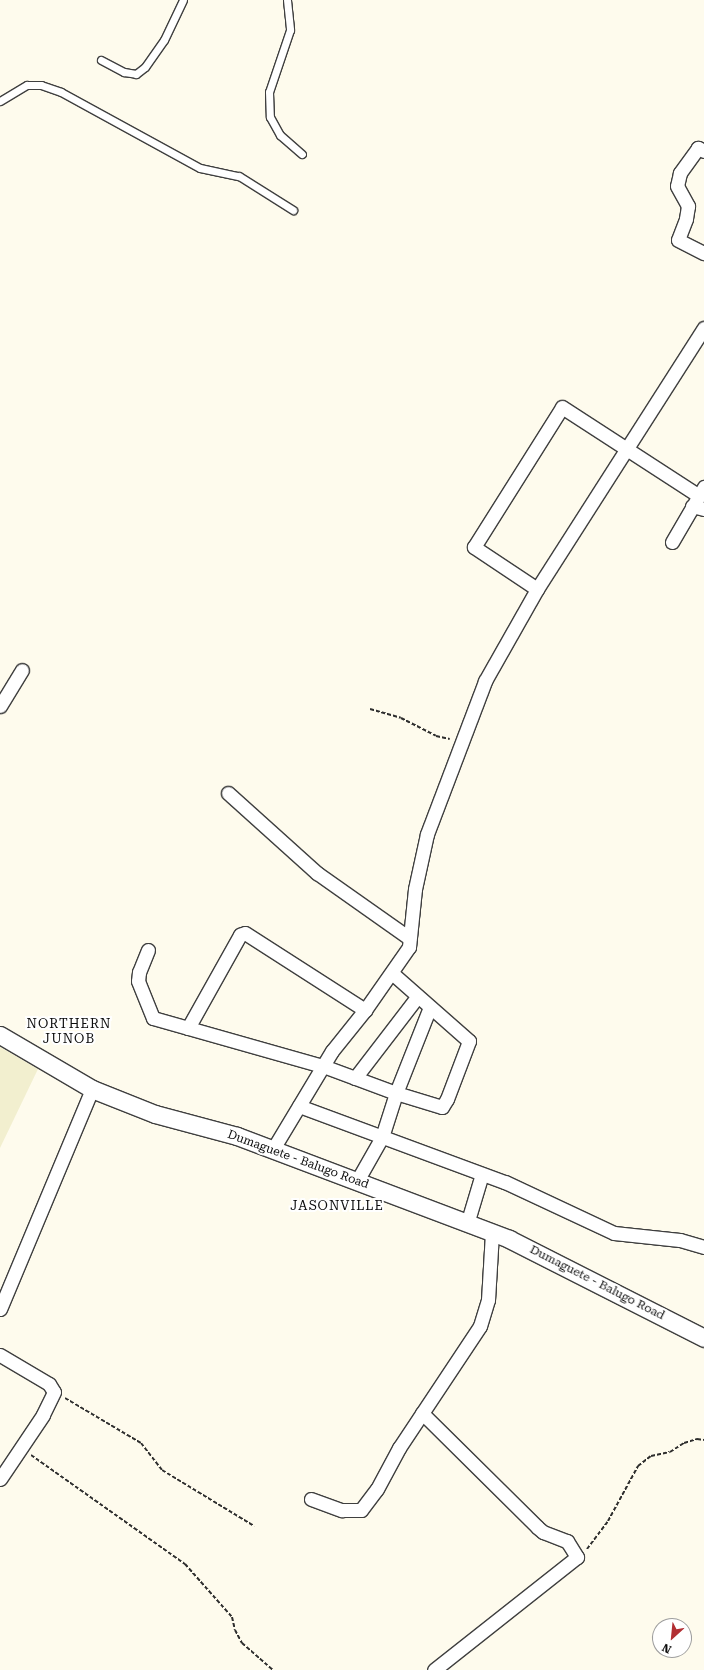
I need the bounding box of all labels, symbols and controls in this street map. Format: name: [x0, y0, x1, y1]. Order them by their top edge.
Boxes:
district label: NORTHERN JUNOB: [27, 1017, 111, 1048]
street label: Dumaguete - Balugo Road: [225, 1128, 371, 1192]
district label: JASONVILLE: [290, 1198, 384, 1214]
street label: Dumaguete - Balugo Road: [527, 1243, 667, 1323]
north arrow: [652, 1618, 692, 1658]
text: N: [660, 1641, 674, 1656]

